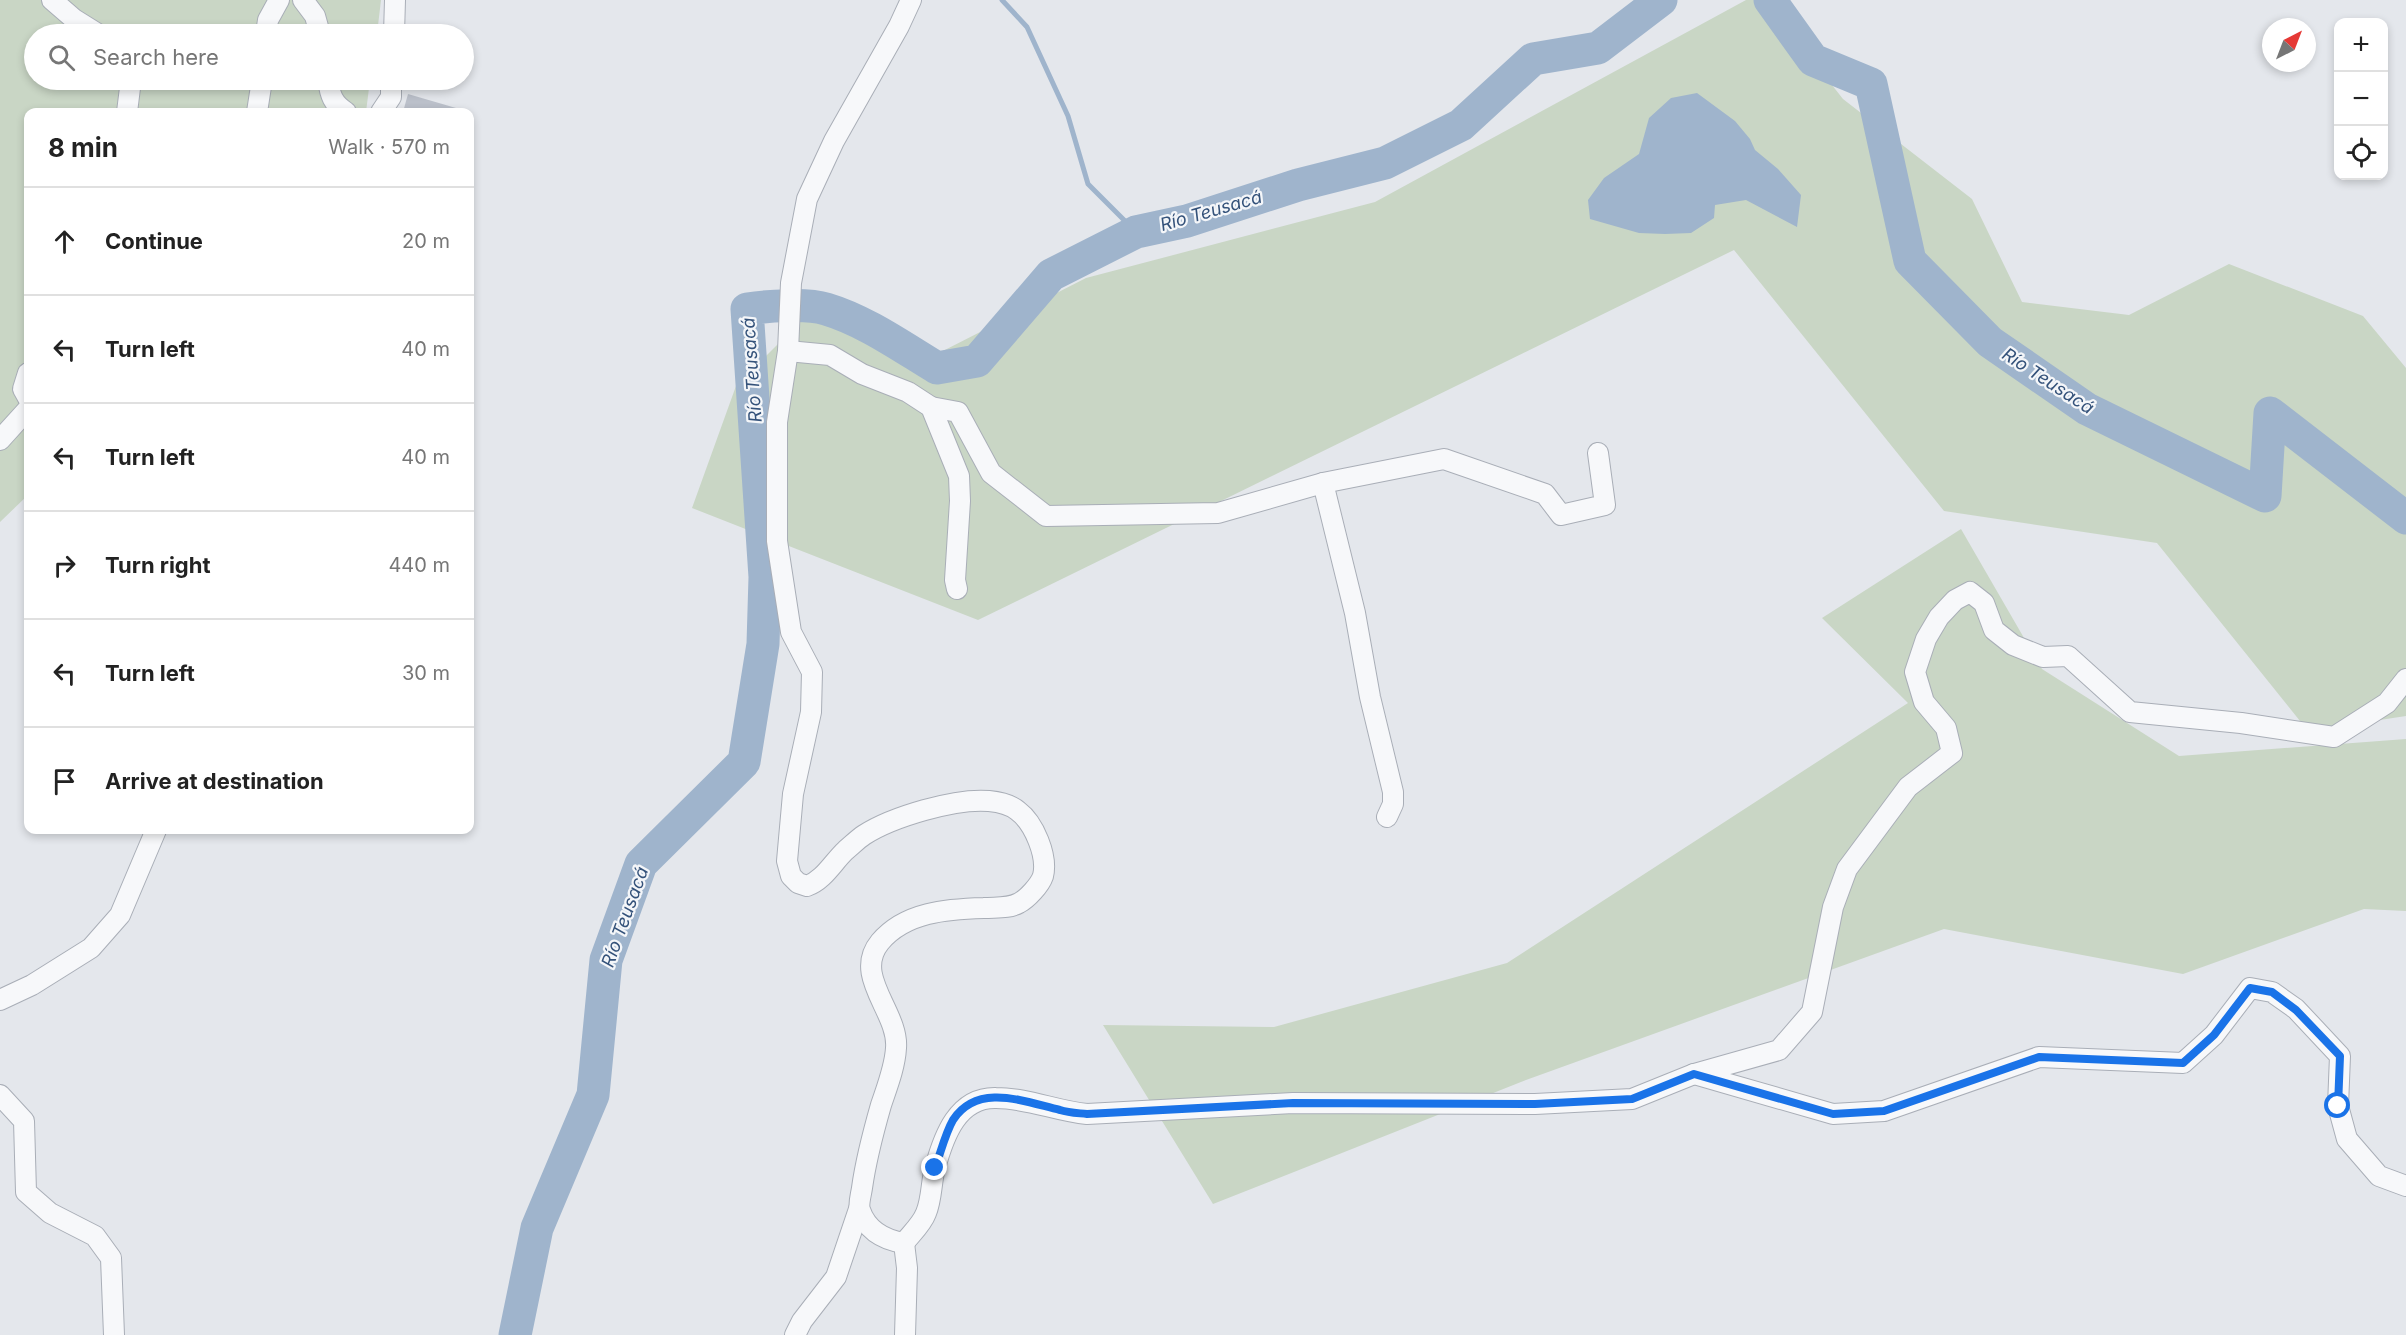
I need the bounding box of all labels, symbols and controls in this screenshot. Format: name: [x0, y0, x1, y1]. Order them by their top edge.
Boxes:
north arrow: [2262, 18, 2316, 72]
map controls: [2334, 18, 2388, 180]
button: +: [2334, 18, 2388, 72]
search box: [24, 24, 474, 90]
icon: search: [45, 41, 78, 74]
text: Search here: [93, 44, 219, 70]
button: −: [2334, 72, 2388, 126]
button: locate: [2334, 126, 2388, 180]
text: 8 min: [48, 132, 118, 163]
text: Walk · 570 m: [328, 135, 450, 159]
water label: Río Teusacá: [1157, 186, 1264, 235]
icon: ahead: [48, 225, 81, 258]
text: Continue: [105, 228, 203, 254]
text: 20 m: [402, 229, 450, 253]
water label: Río Teusacá: [737, 317, 766, 423]
icon: left: [48, 333, 81, 366]
text: Turn left: [105, 336, 195, 362]
text: 40 m: [401, 337, 450, 361]
water label: Río Teusacá: [1998, 343, 2098, 418]
icon: left: [48, 441, 81, 474]
text: Turn left: [105, 444, 195, 470]
text: 40 m: [401, 445, 450, 469]
icon: right: [48, 549, 81, 582]
text: Turn right: [105, 552, 211, 578]
text: 440 m: [388, 553, 450, 577]
icon: left: [48, 657, 81, 690]
text: Turn left: [105, 660, 195, 686]
text: 30 m: [402, 661, 450, 685]
icon: arrive: [48, 765, 81, 798]
text: Arrive at destination: [105, 768, 324, 794]
water label: Río Teusacá: [597, 864, 652, 970]
route start: [2324, 1092, 2350, 1118]
route end: [921, 1154, 947, 1180]

